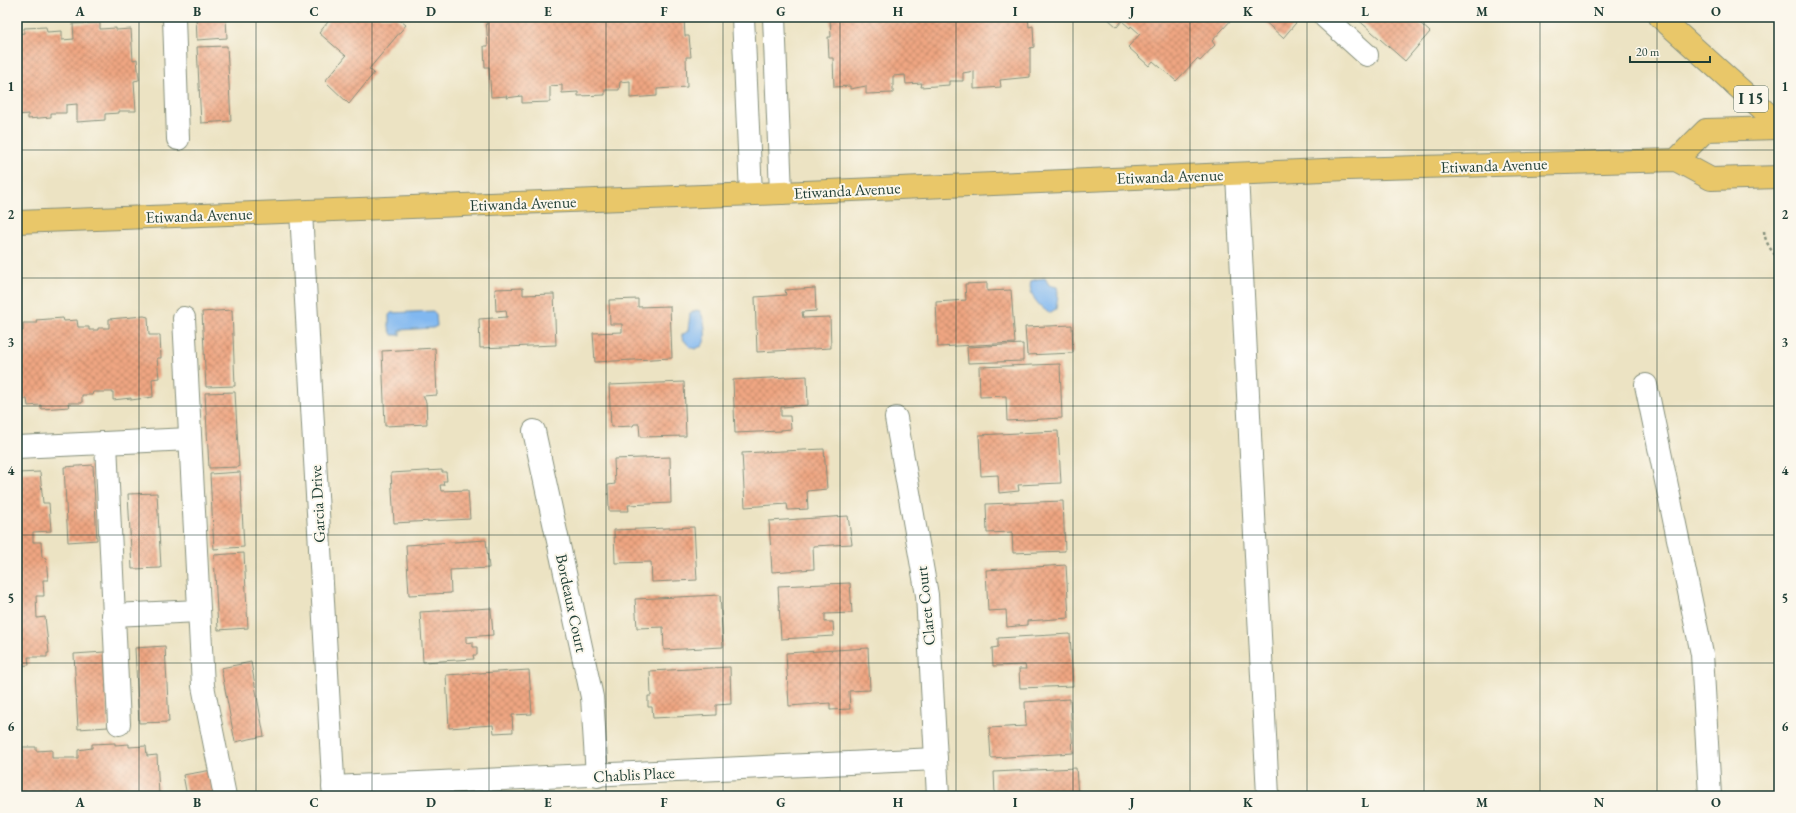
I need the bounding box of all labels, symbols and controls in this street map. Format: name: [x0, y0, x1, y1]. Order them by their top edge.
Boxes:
text: A: [74, 3, 85, 20]
text: B: [193, 3, 201, 20]
text: C: [309, 3, 319, 20]
text: D: [426, 3, 436, 20]
text: E: [544, 3, 552, 20]
text: F: [660, 3, 668, 20]
text: G: [776, 3, 786, 20]
text: H: [893, 3, 904, 20]
text: I: [1013, 3, 1018, 20]
text: J: [1128, 3, 1135, 20]
text: K: [1243, 3, 1254, 20]
text: L: [1361, 3, 1369, 20]
text: M: [1476, 3, 1488, 20]
text: N: [1594, 3, 1605, 20]
text: O: [1711, 3, 1721, 20]
scale bar: [1630, 38, 1710, 64]
text: 20 m: [1636, 44, 1660, 60]
text: 1: [8, 78, 15, 95]
text: 1: [1782, 78, 1789, 95]
road number: I 15: [1734, 86, 1768, 112]
street label: Etiwanda Avenue: [1440, 153, 1548, 178]
street label: Etiwanda Avenue: [1116, 164, 1224, 189]
street label: Etiwanda Avenue: [793, 177, 901, 204]
street label: Etiwanda Avenue: [469, 191, 577, 216]
street label: Etiwanda Avenue: [145, 203, 253, 228]
text: 2: [8, 206, 15, 223]
text: 2: [1782, 206, 1789, 223]
text: 3: [8, 334, 15, 351]
text: 3: [1782, 334, 1789, 351]
text: 4: [8, 462, 15, 479]
text: 4: [1782, 462, 1789, 479]
street label: Garcia Drive: [305, 465, 330, 543]
street label: Bordeaux Court: [551, 552, 592, 654]
street label: Claret Court: [911, 565, 940, 647]
text: 5: [8, 590, 14, 607]
text: 5: [1782, 590, 1788, 607]
text: 6: [8, 718, 15, 735]
text: 6: [1782, 718, 1789, 735]
street label: Chablis Place: [593, 762, 675, 787]
text: A: [74, 794, 85, 811]
text: B: [193, 794, 201, 811]
text: C: [309, 794, 319, 811]
text: D: [426, 794, 436, 811]
text: E: [544, 794, 552, 811]
text: F: [660, 794, 668, 811]
text: G: [776, 794, 786, 811]
text: H: [893, 794, 904, 811]
text: I: [1013, 794, 1018, 811]
text: J: [1128, 794, 1135, 811]
text: K: [1243, 794, 1254, 811]
text: L: [1361, 794, 1369, 811]
text: M: [1476, 794, 1488, 811]
text: N: [1594, 794, 1605, 811]
text: O: [1711, 794, 1721, 811]

